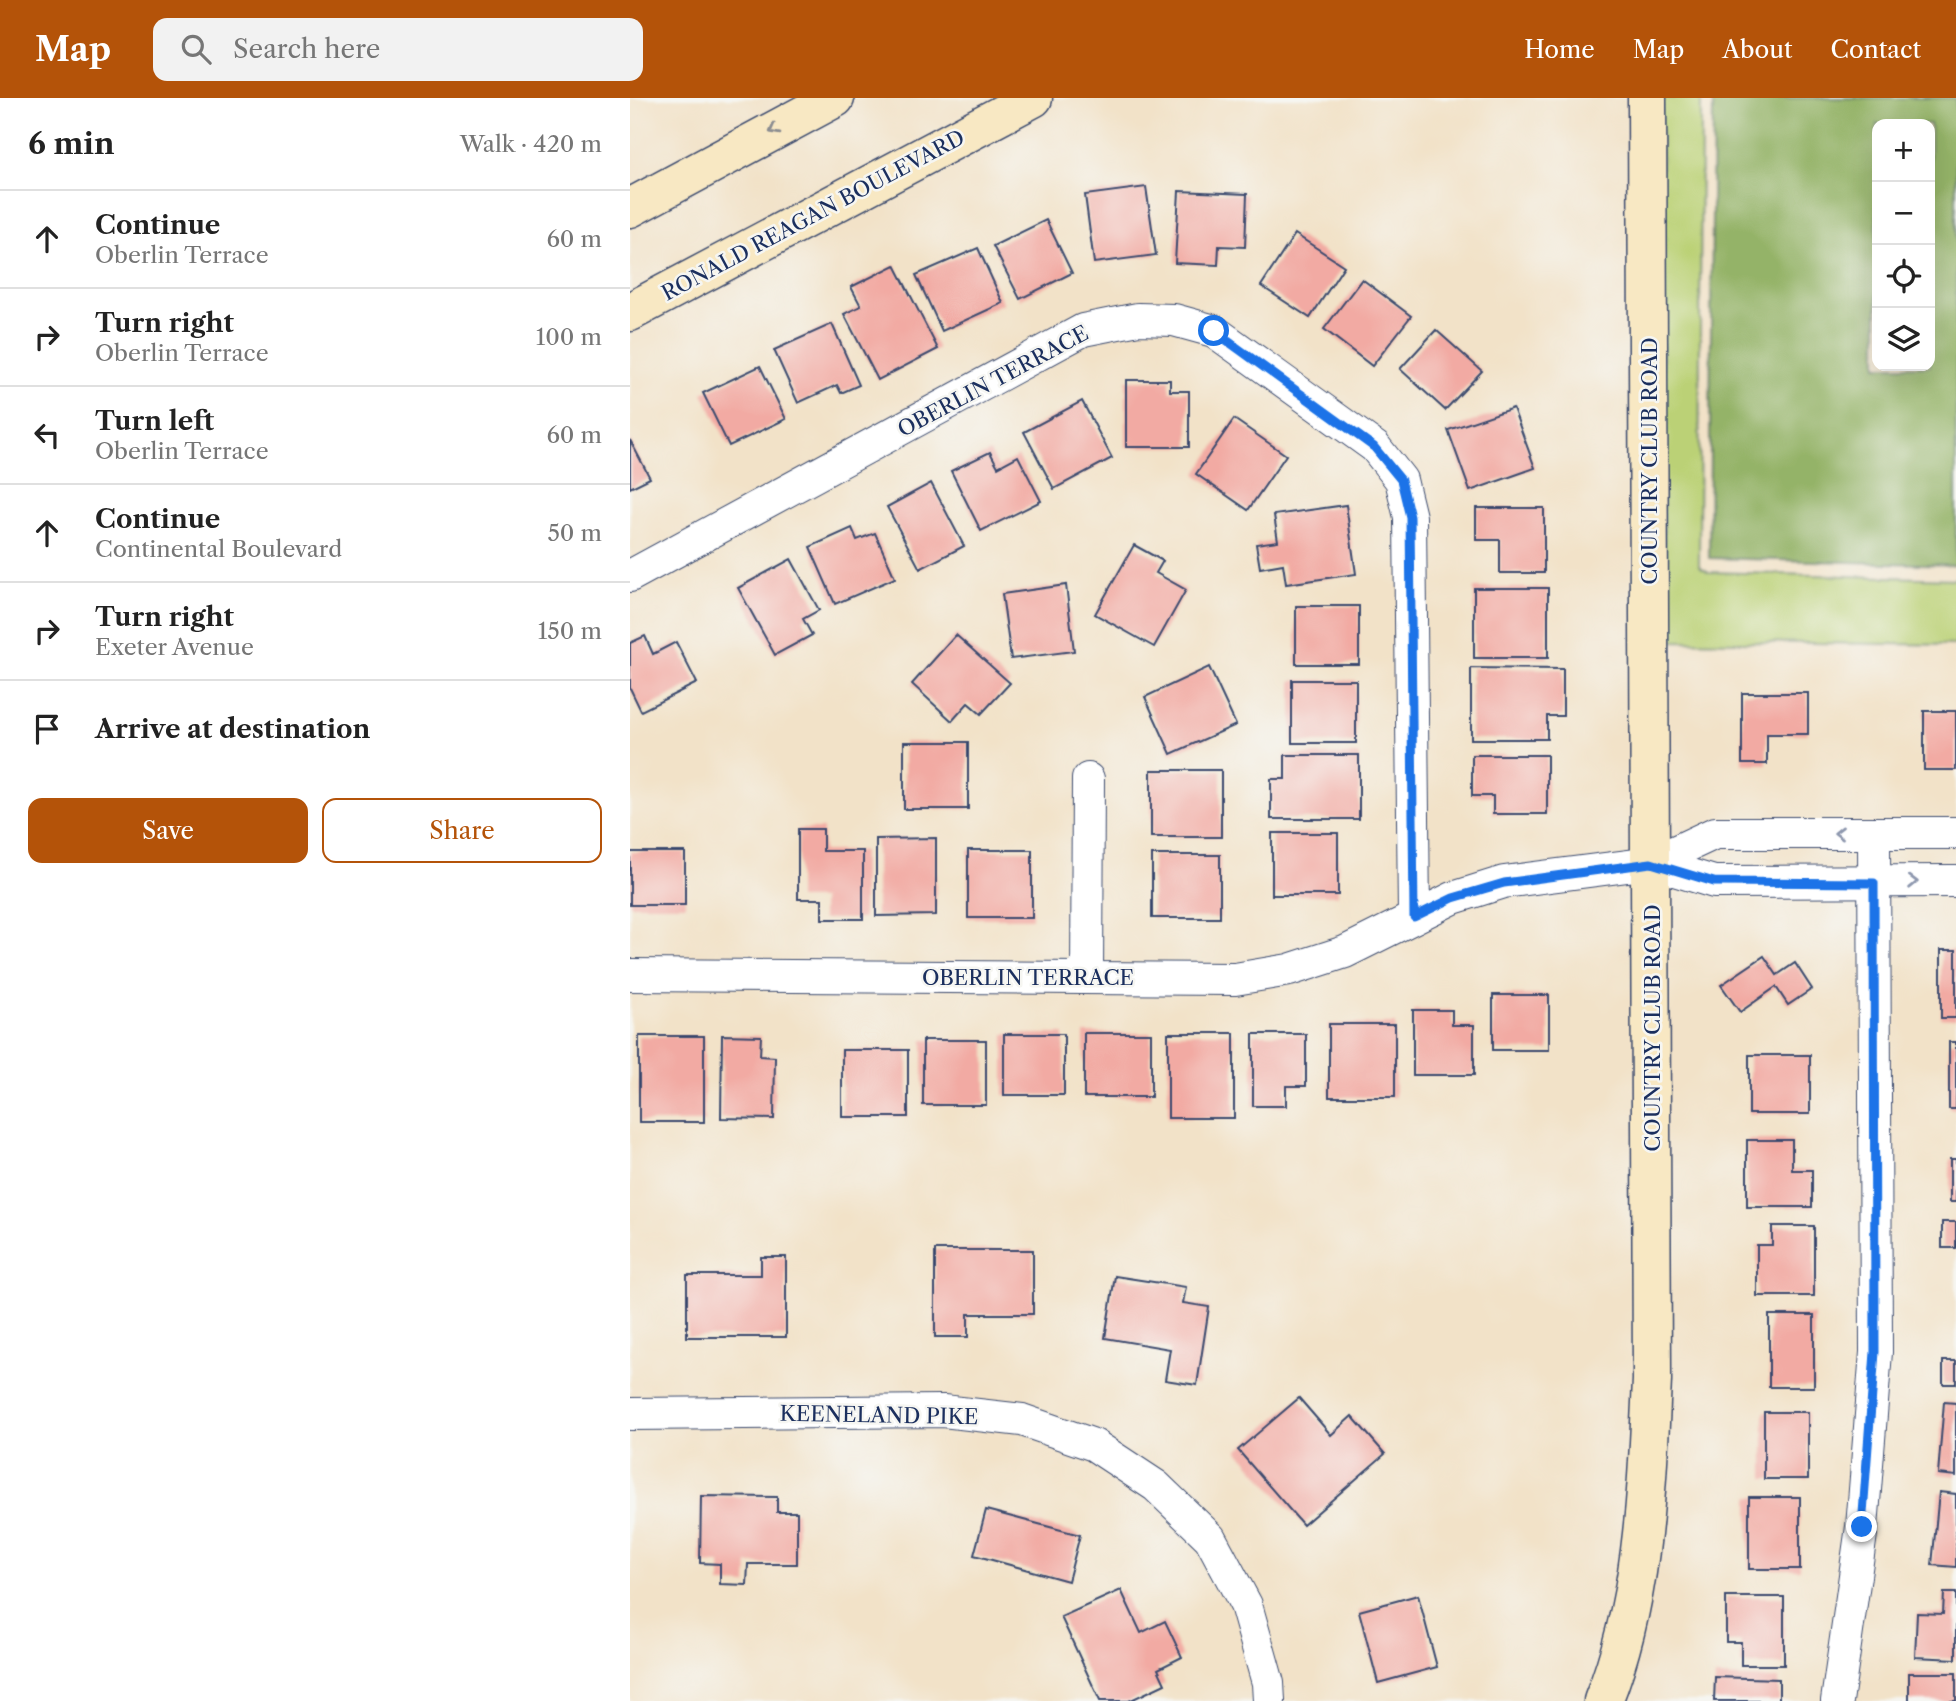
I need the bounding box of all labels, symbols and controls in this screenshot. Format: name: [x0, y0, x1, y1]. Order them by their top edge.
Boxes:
search box: [153, 18, 643, 81]
text: Map: [35, 29, 111, 70]
icon: search: [177, 30, 215, 68]
text: Search here: [233, 33, 380, 65]
text: Home: [1524, 35, 1595, 64]
text: Map: [1633, 35, 1684, 64]
text: About: [1722, 35, 1793, 64]
text: Contact: [1831, 35, 1921, 64]
map controls: [1872, 119, 1935, 371]
button: +: [1872, 119, 1935, 182]
one-way arrow: [769, 121, 781, 135]
street label: RONALD REAGAN BOULEVARD: [657, 124, 969, 306]
text: 6 min: [28, 125, 115, 162]
text: Walk · 420 m: [460, 130, 602, 158]
button: −: [1872, 182, 1935, 245]
text: Continue: [95, 209, 220, 241]
icon: ahead: [28, 220, 66, 258]
text: 60 m: [546, 225, 602, 253]
text: Oberlin Terrace: [95, 241, 269, 269]
button: locate: [1872, 245, 1935, 308]
text: Turn right: [95, 307, 234, 339]
button: layers: [1872, 308, 1935, 371]
route start: [1198, 315, 1229, 346]
icon: right: [28, 318, 66, 356]
street label: OBERLIN TERRACE: [893, 320, 1093, 442]
text: 100 m: [536, 323, 602, 351]
street label: COUNTRY CLUB ROAD: [1637, 337, 1662, 585]
text: Oberlin Terrace: [95, 339, 269, 367]
text: Turn left: [95, 405, 214, 437]
icon: left: [28, 416, 66, 454]
text: 60 m: [546, 421, 602, 449]
text: Oberlin Terrace: [95, 437, 269, 465]
text: Continue: [95, 503, 220, 535]
icon: ahead: [28, 514, 66, 552]
text: 50 m: [547, 519, 602, 547]
text: Continental Boulevard: [95, 535, 342, 563]
text: Turn right: [95, 601, 234, 633]
icon: right: [28, 612, 66, 650]
text: 150 m: [538, 617, 602, 645]
text: Exeter Avenue: [95, 633, 254, 661]
icon: arrive: [28, 710, 66, 748]
text: Arrive at destination: [95, 713, 370, 745]
button: Save: [28, 798, 308, 863]
button: Share: [322, 798, 602, 863]
one-way arrow: [1833, 825, 1844, 841]
one-way arrow: [1908, 874, 1918, 890]
street label: COUNTRY CLUB ROAD: [1640, 904, 1665, 1152]
street label: OBERLIN TERRACE: [922, 965, 1134, 990]
street label: KEENELAND PIKE: [779, 1401, 979, 1429]
route end: [1846, 1511, 1877, 1542]

